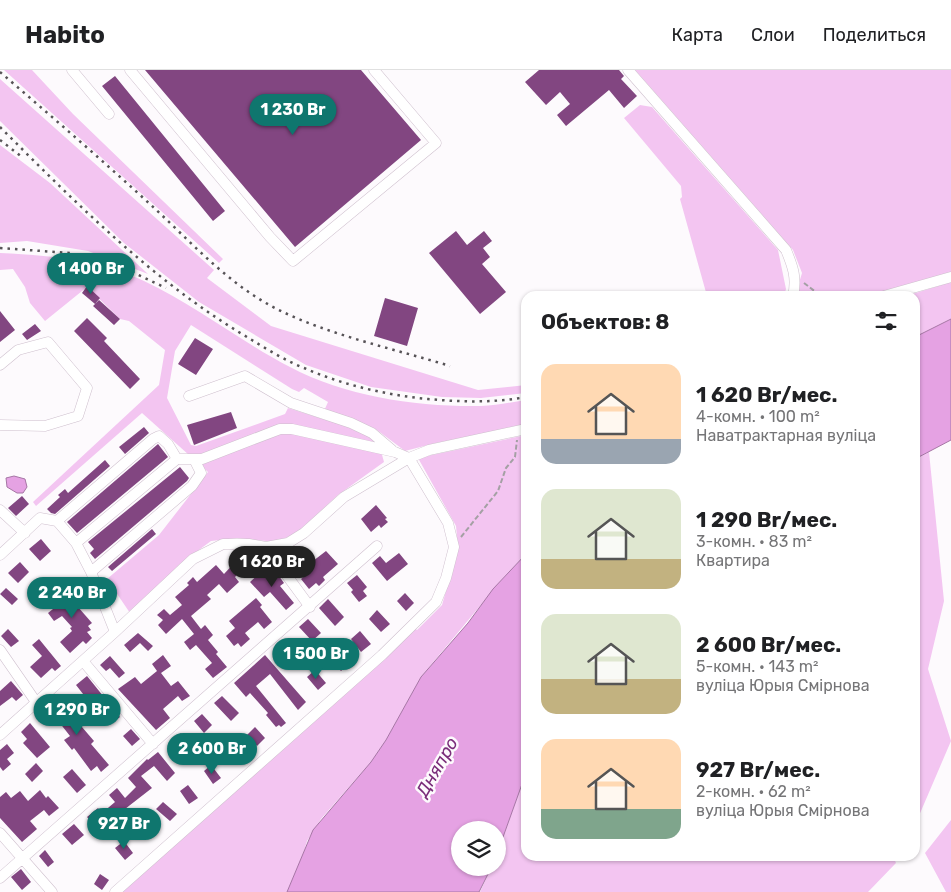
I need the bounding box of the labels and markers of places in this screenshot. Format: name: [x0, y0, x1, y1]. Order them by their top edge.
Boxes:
pin: 1 230 Br: [241, 93, 345, 136]
pin: 1 400 Br: [39, 252, 143, 295]
pin: 1 620 Br: [220, 546, 324, 588]
pin: 2 240 Br: [20, 576, 124, 619]
pin: 1 500 Br: [264, 638, 368, 680]
pin: 1 290 Br: [25, 694, 129, 736]
pin: 2 600 Br: [160, 732, 264, 775]
pin: 927 Br: [83, 808, 165, 850]

